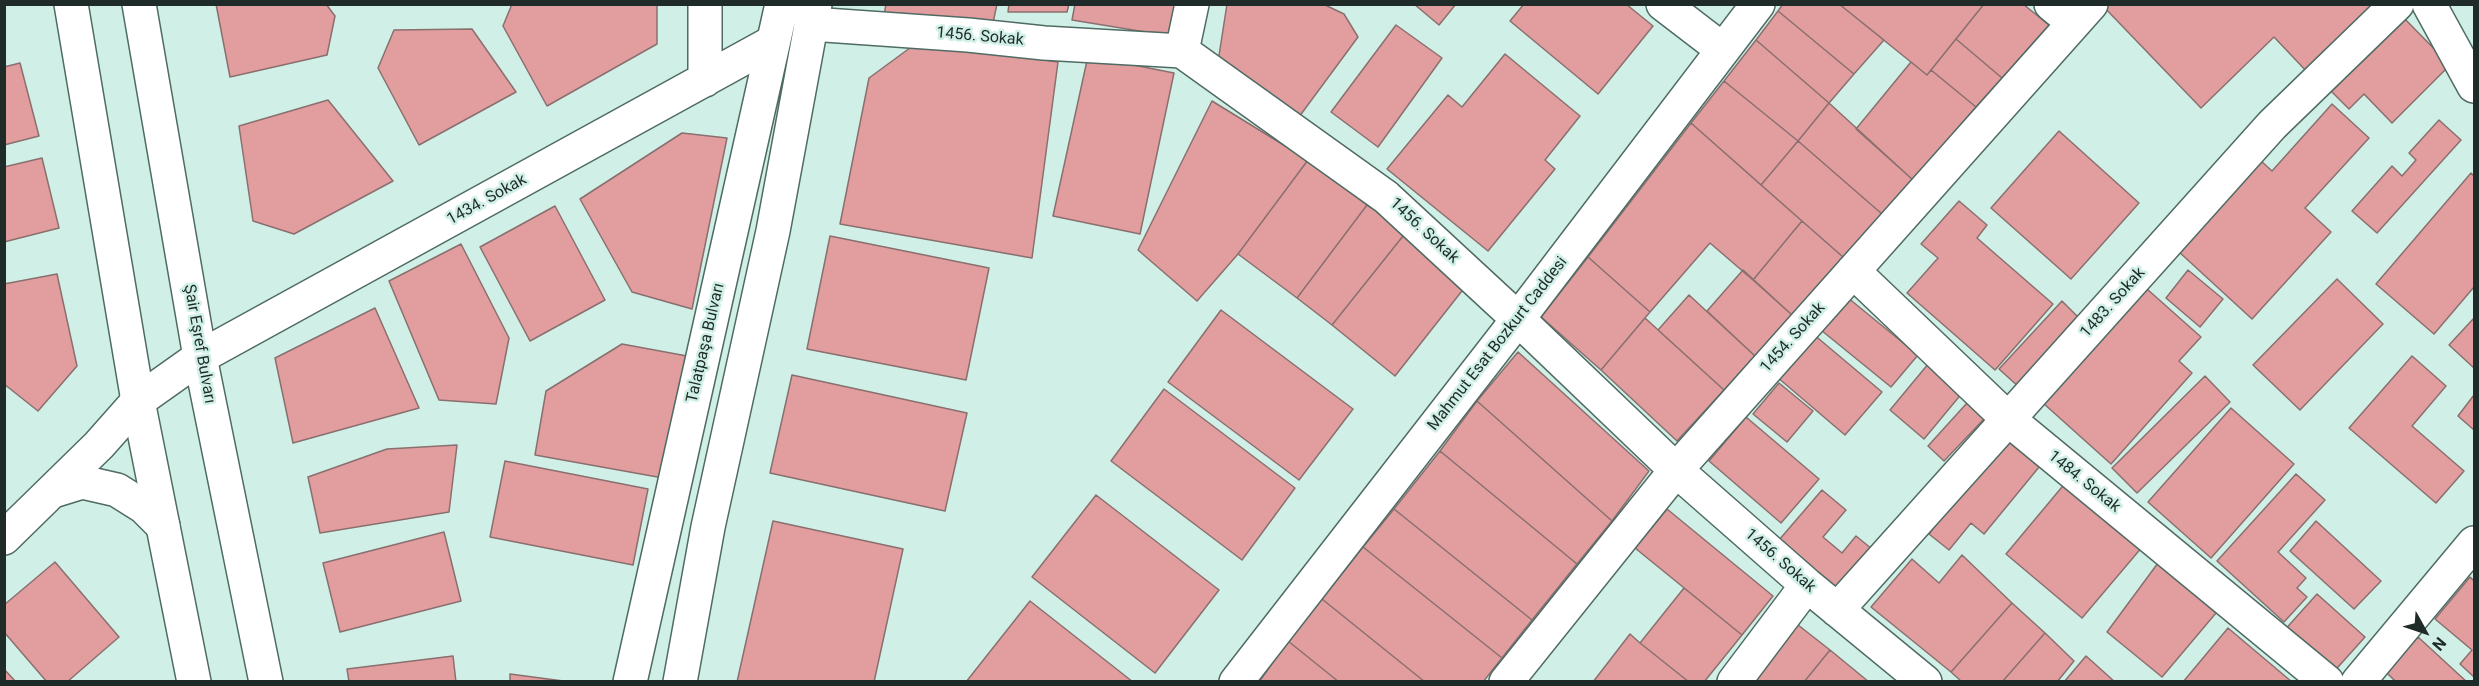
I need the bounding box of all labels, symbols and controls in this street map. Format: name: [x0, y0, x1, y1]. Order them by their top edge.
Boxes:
street label: 1456. Sokak: [935, 24, 1025, 50]
street label: 1434. Sokak: [444, 170, 530, 230]
street label: 1456. Sokak: [1385, 194, 1463, 268]
street label: Mahmut Esat Bozkurt Caddesi: [1424, 253, 1572, 435]
street label: 1483. Sokak: [2077, 264, 2149, 342]
street label: Talatpaşa Bulvarı: [683, 281, 729, 405]
street label: Şair Eşref Bulvarı: [179, 283, 219, 405]
street label: 1454. Sokak: [1757, 299, 1829, 377]
street label: 1484. Sokak: [2044, 447, 2124, 517]
street label: 1456. Sokak: [1741, 525, 1819, 597]
north arrow: [2395, 602, 2455, 662]
text: N: [2428, 633, 2450, 654]

